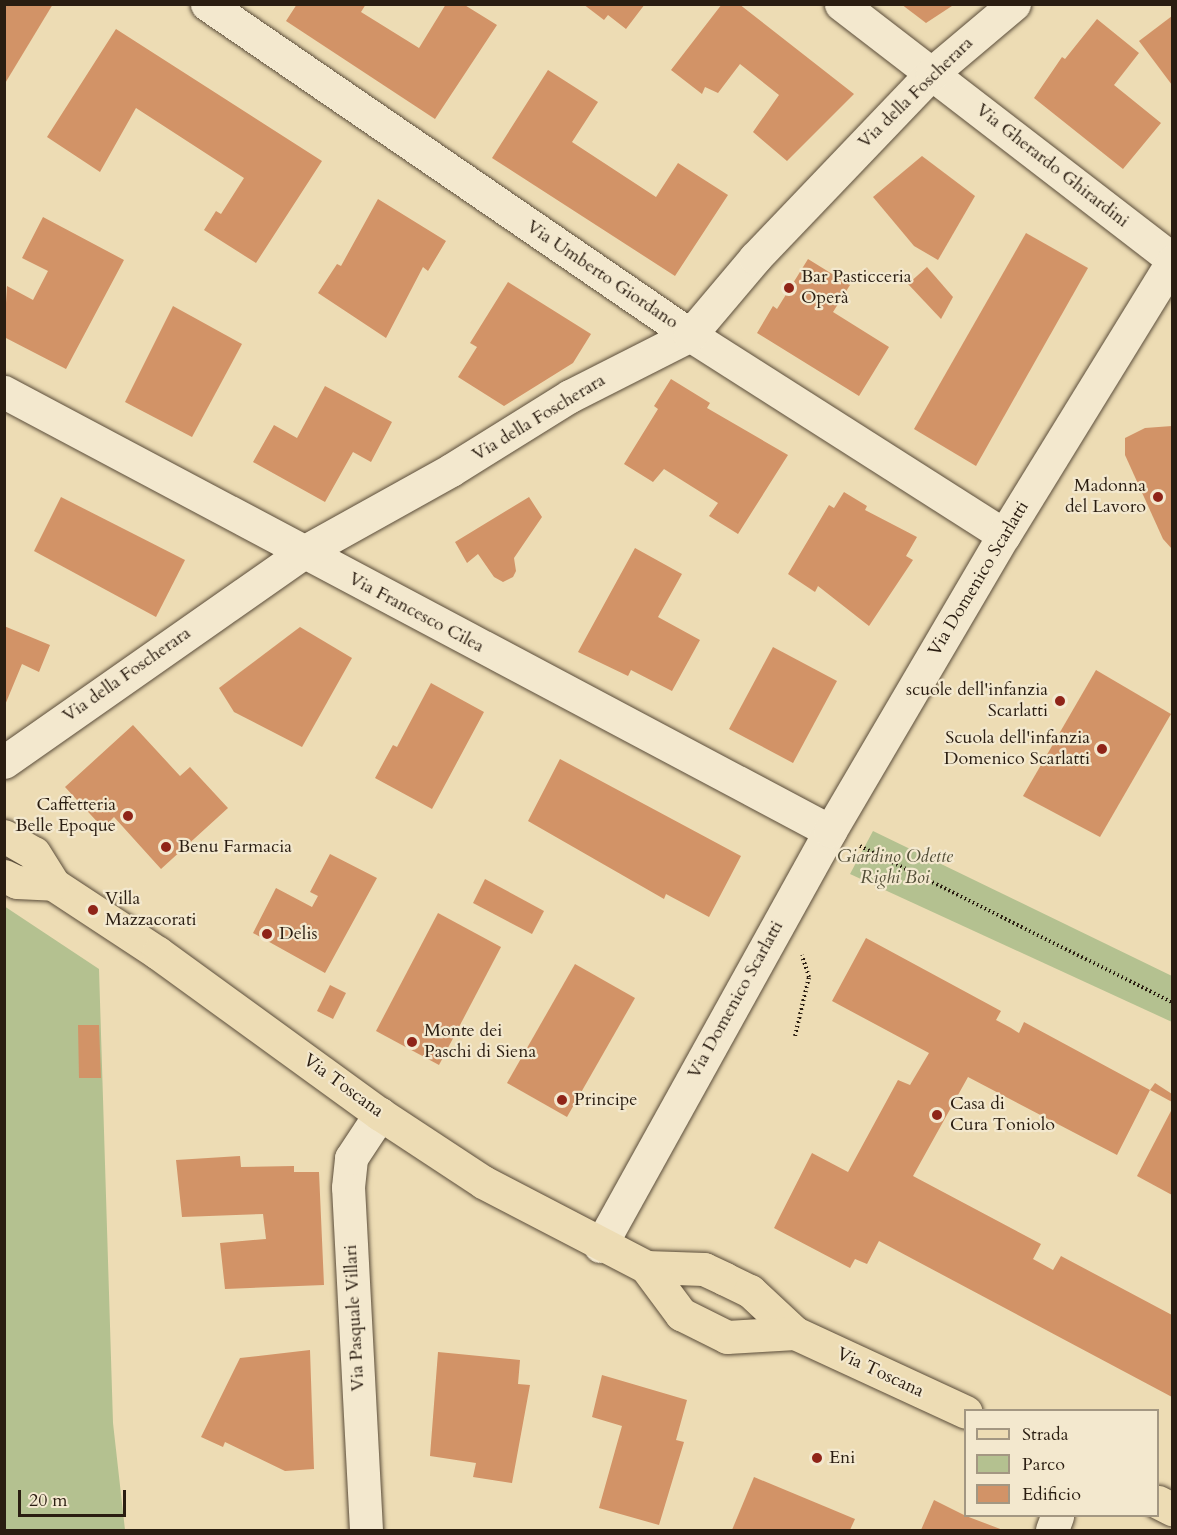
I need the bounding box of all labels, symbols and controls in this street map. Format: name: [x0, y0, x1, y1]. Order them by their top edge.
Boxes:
street label: Via della Foscherara: [854, 33, 978, 153]
street label: Via Gherardo Ghirardini: [971, 100, 1133, 232]
street label: Via Umberto Giordano: [522, 216, 682, 334]
place label: Bar Pasticceria Operà: [801, 267, 912, 310]
marker: Bar Pasticceria Operà: [782, 281, 796, 295]
street label: Via della Foscherara: [469, 370, 609, 466]
place label: Madonna del Lavoro: [1065, 476, 1146, 518]
marker: Madonna del Lavoro: [1151, 490, 1165, 504]
street label: Via Domenico Scarlatti: [924, 498, 1034, 660]
street label: Via Francesco Cilea: [345, 568, 487, 658]
street label: Via della Foscherara: [59, 623, 195, 727]
place label: scuole dell'infanzia Scarlatti: [906, 680, 1048, 722]
marker: scuole dell'infanzia Scarlatti: [1053, 694, 1067, 708]
place label: Scuola dell'infanzia Domenico Scarlatti: [944, 728, 1090, 771]
marker: Scuola dell'infanzia Domenico Scarlatti: [1095, 742, 1109, 756]
place label: Caffetteria Belle Epoque: [15, 795, 116, 838]
marker: Caffetteria Belle Epoque: [121, 809, 135, 823]
place label: Benu Farmacia: [178, 836, 292, 858]
marker: Benu Farmacia: [159, 840, 173, 854]
park label: Giardino Odette Righi Boi: [837, 847, 953, 890]
place label: Villa Mazzacorati: [105, 889, 197, 932]
marker: Villa Mazzacorati: [86, 903, 100, 917]
street label: Via Domenico Scarlatti: [684, 917, 788, 1083]
place label: Delis: [279, 923, 317, 945]
marker: Delis: [260, 927, 274, 941]
place label: Monte dei Paschi di Siena: [424, 1021, 536, 1064]
marker: Monte dei Paschi di Siena: [405, 1035, 419, 1049]
street label: Via Toscana: [299, 1050, 387, 1122]
place label: Principe: [574, 1089, 638, 1111]
marker: Principe: [555, 1093, 569, 1107]
place label: Casa di Cura Toniolo: [950, 1094, 1055, 1136]
marker: Casa di Cura Toniolo: [928, 1106, 946, 1124]
street label: Via Pasquale Villari: [340, 1244, 370, 1392]
street label: Via Toscana: [833, 1343, 927, 1403]
legend: [964, 1409, 1159, 1517]
text: Strada: [1022, 1422, 1068, 1447]
place label: Eni: [829, 1447, 855, 1469]
marker: Eni: [810, 1451, 824, 1465]
text: Parco: [1022, 1452, 1065, 1477]
scale bar: [21, 1478, 129, 1516]
text: Edificio: [1022, 1482, 1081, 1507]
text: 20 m: [29, 1488, 68, 1513]

